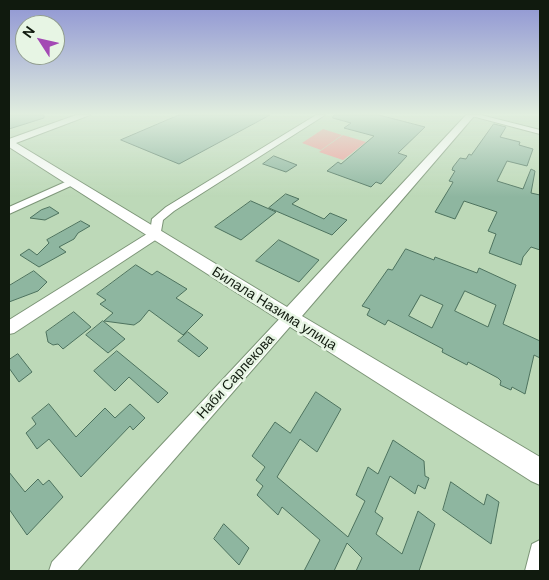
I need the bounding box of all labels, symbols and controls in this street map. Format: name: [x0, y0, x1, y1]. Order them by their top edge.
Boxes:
north arrow: [15, 15, 65, 65]
text: N: [18, 23, 39, 41]
street label: Билала Назима улица: [208, 264, 340, 354]
street label: Наби Сарпекова: [194, 331, 278, 423]

